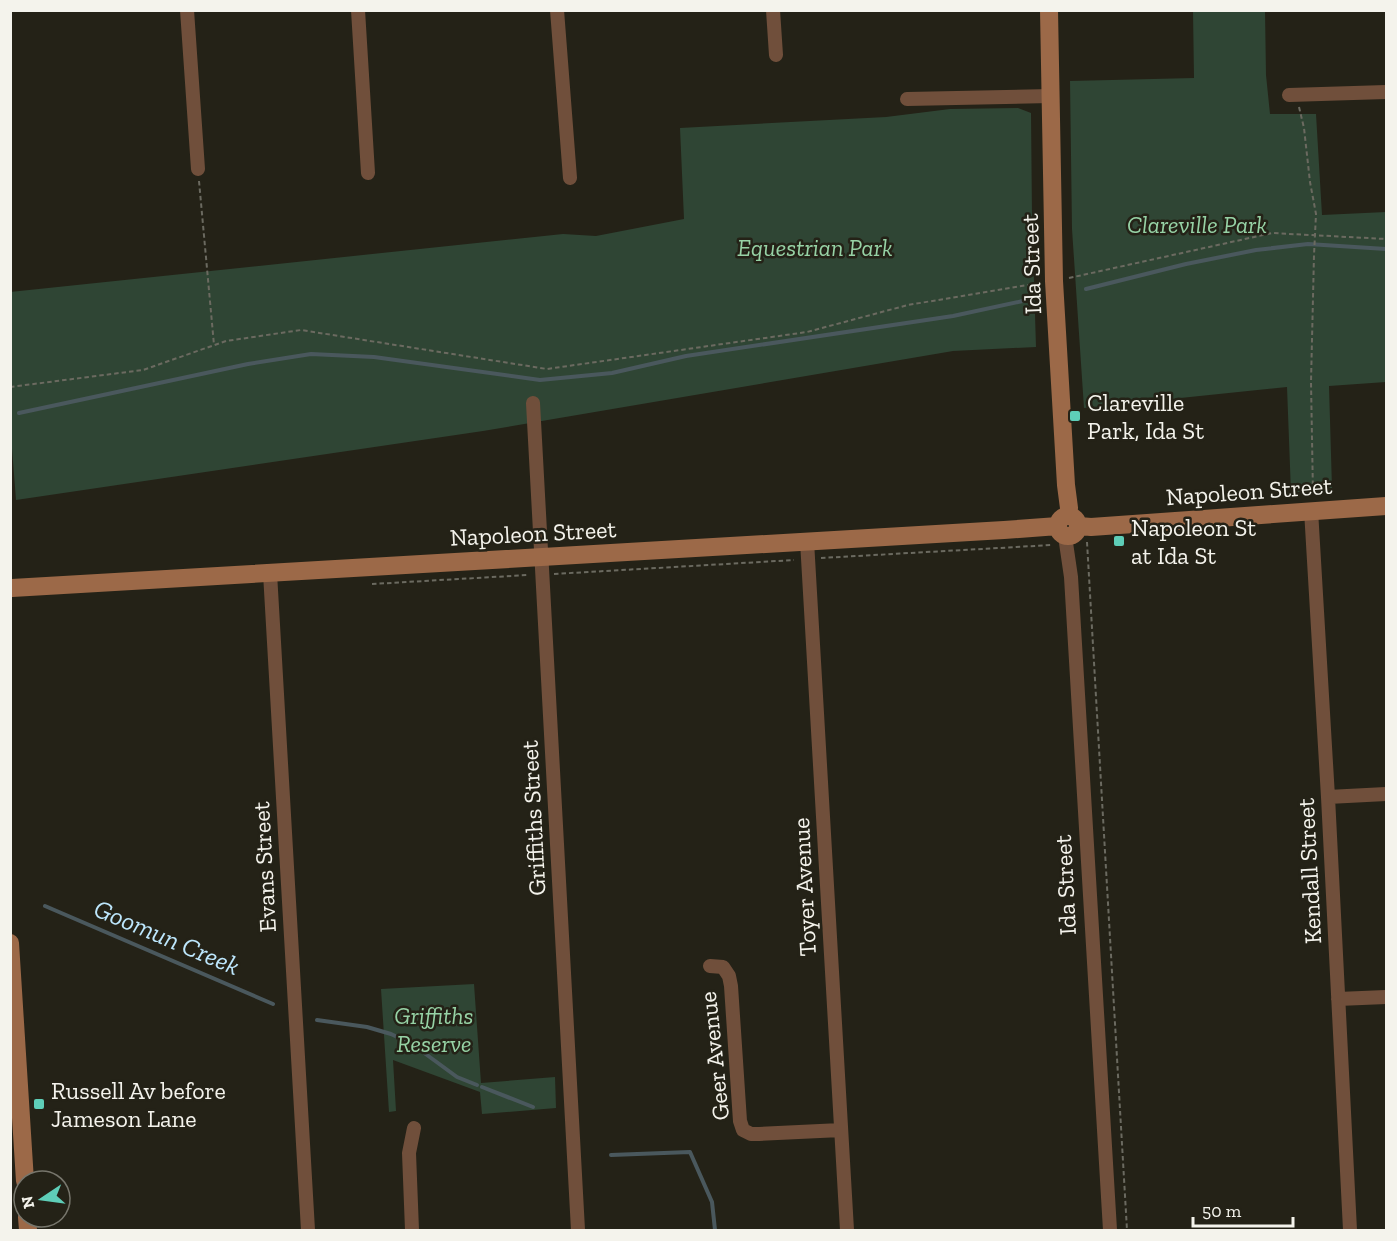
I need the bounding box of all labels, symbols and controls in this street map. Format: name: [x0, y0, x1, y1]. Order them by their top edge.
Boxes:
park label: Clareville Park: [1127, 210, 1267, 239]
street label: Ida Street: [1015, 213, 1047, 315]
park label: Equestrian Park: [737, 233, 893, 262]
place label: Clareville Park, Ida St: [1087, 388, 1204, 445]
marker: Clareville Park, Ida St: [1068, 409, 1082, 423]
street label: Napoleon Street: [1165, 471, 1333, 511]
place label: Napoleon St at Ida St: [1131, 513, 1256, 570]
street label: Napoleon Street: [449, 514, 617, 552]
marker: Napoleon St at Ida St: [1112, 534, 1126, 548]
street label: Griffiths Street: [514, 739, 552, 897]
street label: Kendall Street: [1291, 797, 1327, 945]
street label: Evans Street: [246, 801, 282, 933]
street label: Toyer Avenue: [786, 817, 822, 957]
street label: Ida Street: [1048, 834, 1082, 936]
water label: Goomun Creek: [89, 892, 245, 982]
street label: Geer Avenue: [693, 990, 735, 1122]
park label: Griffiths Reserve: [394, 1001, 474, 1058]
place label: Russell Av before Jameson Lane: [51, 1076, 226, 1133]
marker: Russell Av before Jameson Lane: [32, 1097, 46, 1111]
north arrow: [12, 1169, 72, 1229]
scale bar: [1193, 1190, 1294, 1228]
text: N: [17, 1194, 38, 1210]
text: 50 m: [1202, 1200, 1242, 1222]

